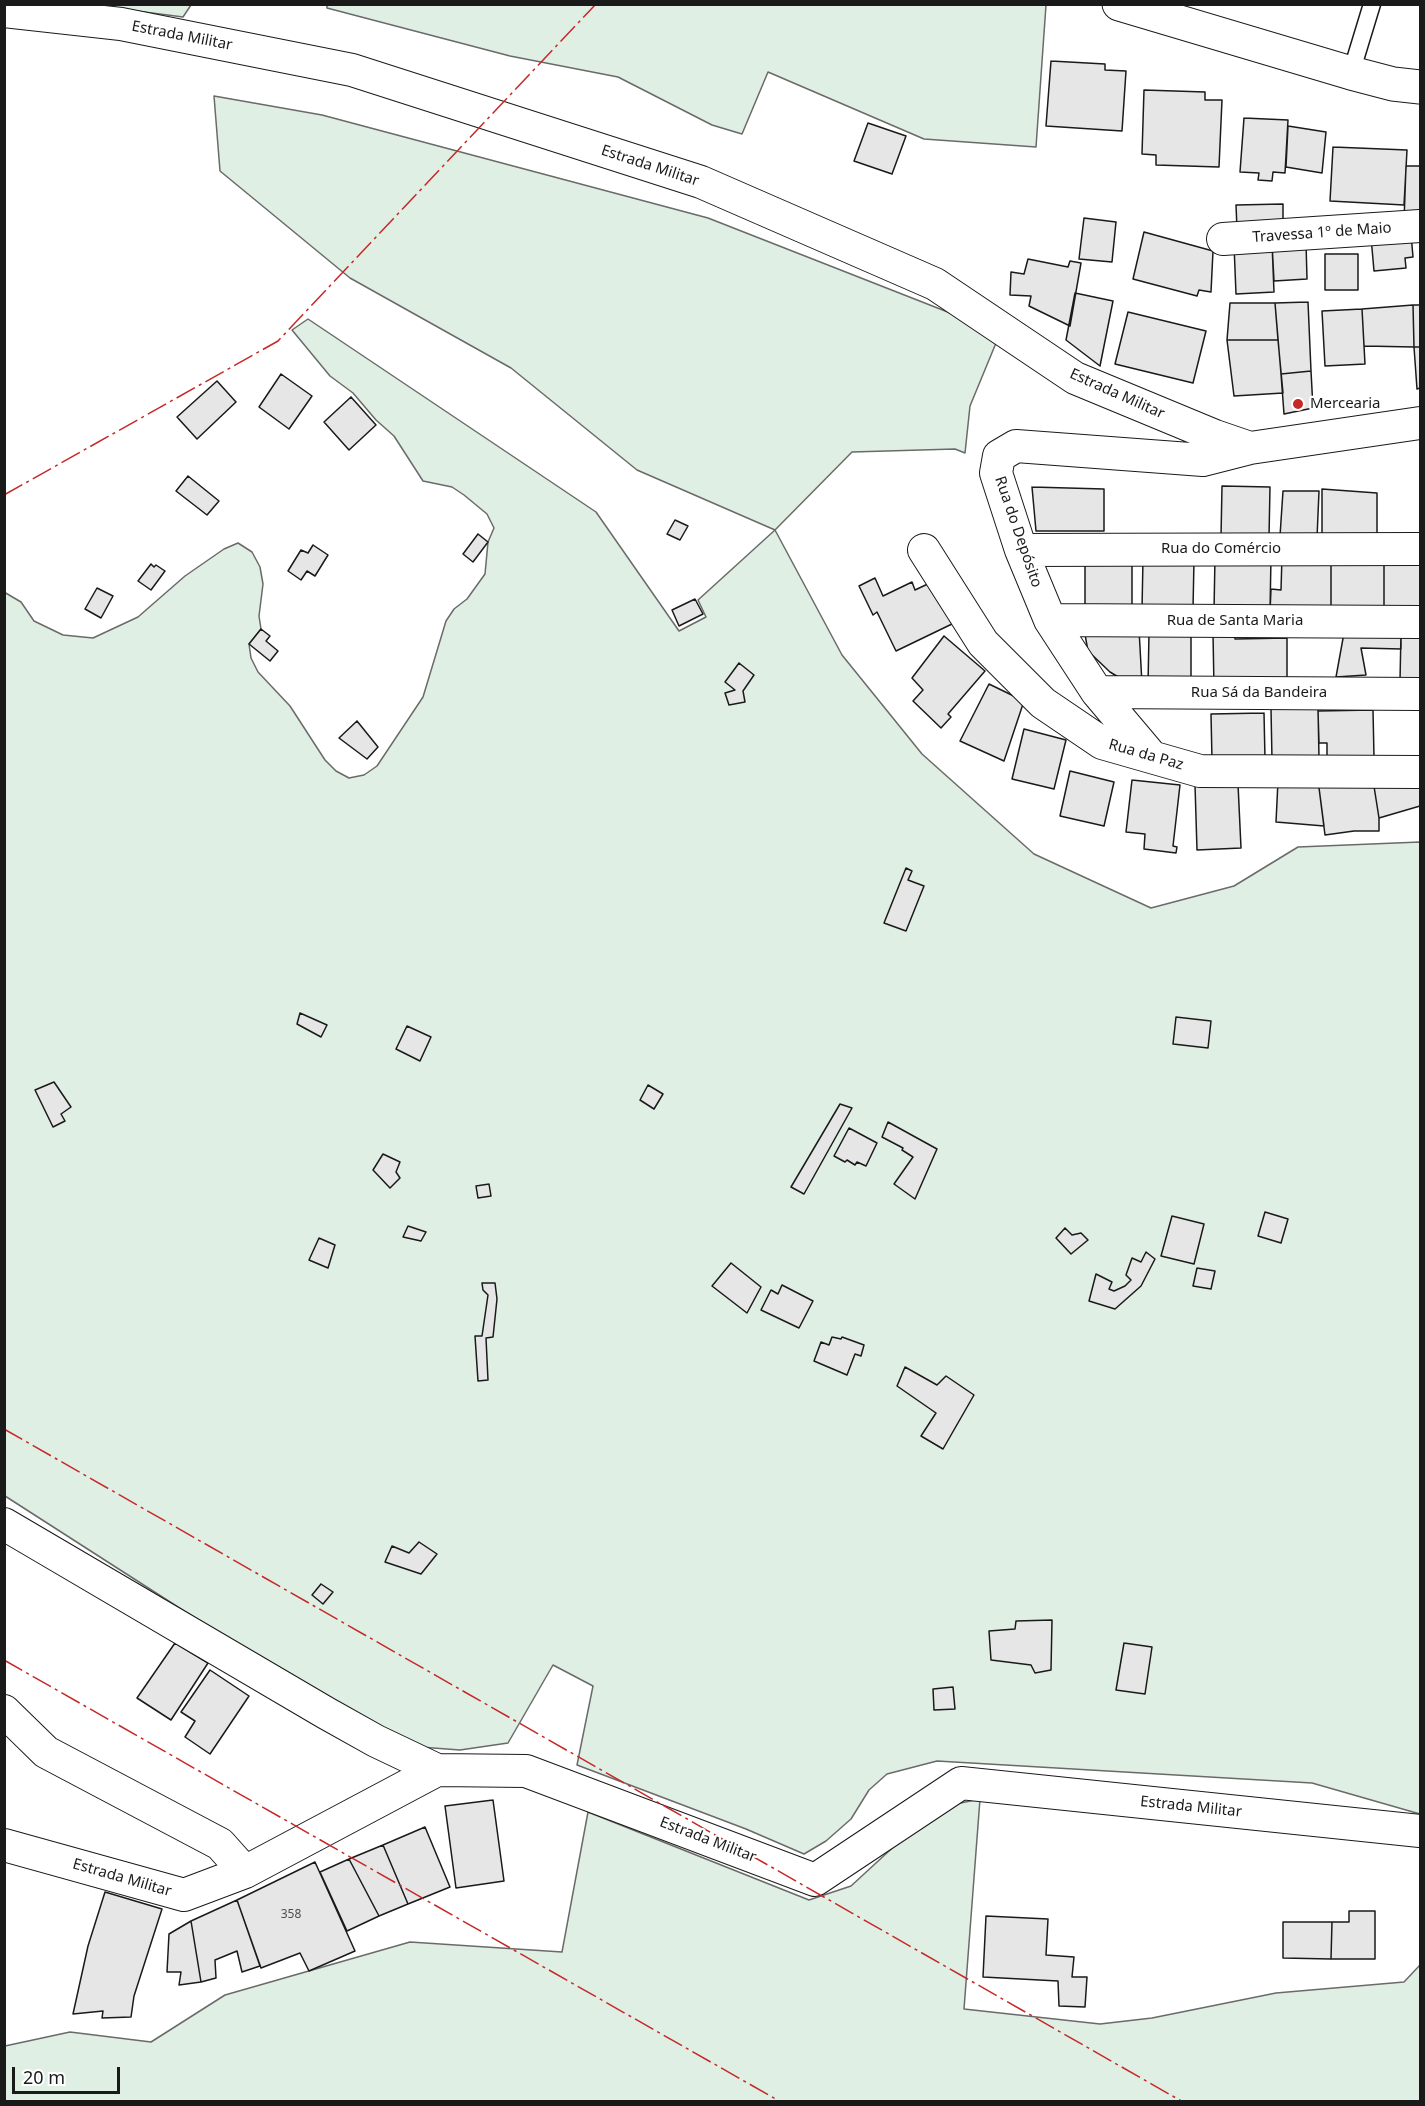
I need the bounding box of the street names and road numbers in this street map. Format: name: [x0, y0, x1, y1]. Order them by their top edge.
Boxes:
street label: Estrada Militar: [130, 17, 234, 55]
street label: Estrada Militar: [599, 142, 701, 190]
street label: Travessa 1º de Maio: [1252, 219, 1392, 247]
street label: Estrada Militar: [1067, 365, 1167, 423]
street label: Rua do Depósito: [991, 474, 1045, 590]
street label: Rua do Comércio: [1161, 540, 1281, 558]
street label: Rua de Santa Maria: [1167, 612, 1303, 630]
street label: Rua Sá da Bandeira: [1191, 684, 1327, 702]
street label: Rua da Paz: [1107, 736, 1185, 774]
street label: Estrada Militar: [1139, 1793, 1243, 1821]
street label: Estrada Militar: [657, 1813, 759, 1867]
street label: Estrada Militar: [70, 1855, 174, 1901]

